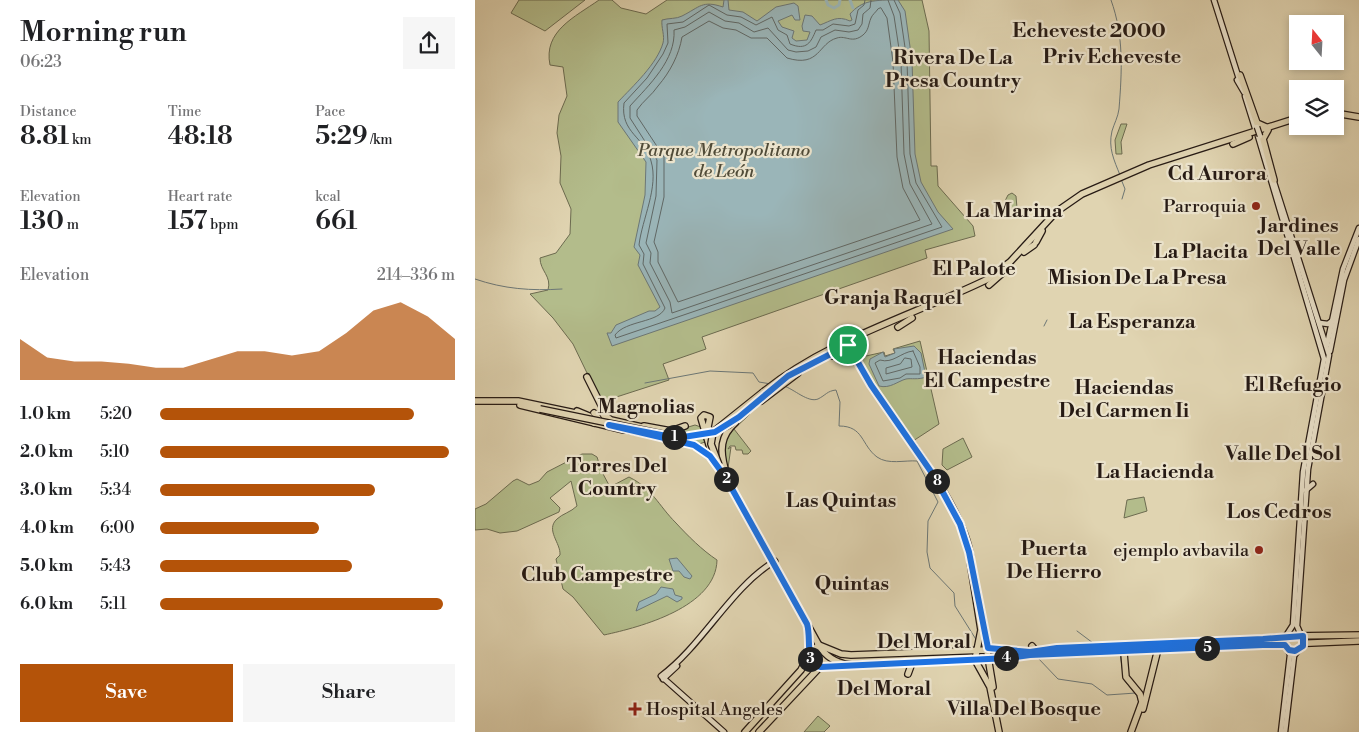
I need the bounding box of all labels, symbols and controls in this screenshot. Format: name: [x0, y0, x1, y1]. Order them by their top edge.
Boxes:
text: Morning run: [20, 15, 187, 50]
north arrow: [1289, 15, 1344, 70]
map controls: [1289, 15, 1344, 135]
button: share: [403, 17, 455, 69]
district label: Echeveste 2000: [1012, 19, 1166, 44]
district label: Priv Echeveste: [1043, 45, 1181, 70]
district label: Rivera De La Presa Country: [885, 46, 1022, 94]
text: 06:23: [20, 52, 62, 72]
button: layers: [1289, 80, 1344, 135]
text: Distance: [20, 103, 77, 121]
text: Time: [168, 103, 201, 121]
text: Pace: [315, 103, 345, 121]
text: 8.81: [20, 121, 69, 152]
text: 48:18: [168, 121, 233, 152]
text: 5:29: [315, 121, 367, 152]
text: km: [69, 131, 92, 149]
text: /km: [367, 131, 393, 149]
park label: Parque Metropolitano de León: [637, 139, 810, 183]
district label: Cd Aurora: [1167, 162, 1267, 187]
text: Elevation: [20, 188, 81, 206]
text: Heart rate: [168, 188, 232, 206]
text: kcal: [315, 188, 341, 206]
place label: Parroquia: [1163, 195, 1247, 218]
district label: La Marina: [966, 199, 1063, 224]
marker: Parroquia: [1250, 200, 1262, 212]
text: 130: [20, 206, 64, 237]
text: 157: [168, 206, 207, 237]
text: 661: [315, 206, 357, 237]
district label: Jardines Del Valle: [1256, 214, 1341, 262]
text: m: [64, 216, 79, 234]
text: bpm: [207, 216, 239, 234]
district label: La Placita: [1154, 240, 1248, 265]
district label: El Palote: [932, 257, 1016, 282]
text: Elevation: [20, 265, 89, 285]
text: 214–336 m: [377, 265, 455, 285]
district label: Mision De La Presa: [1047, 266, 1227, 291]
district label: Granja Raquel: [824, 286, 962, 311]
district label: La Esperanza: [1069, 310, 1196, 335]
pin: [827, 324, 869, 366]
icon: arrive: [834, 331, 862, 359]
district label: Haciendas El Campestre: [924, 346, 1051, 394]
district label: El Refugio: [1244, 373, 1342, 398]
district label: Haciendas Del Carmen Ii: [1059, 376, 1190, 424]
district label: Magnolias: [597, 395, 695, 420]
text: 1.0 km: [20, 404, 71, 424]
text: 5:20: [100, 404, 132, 424]
pin: 1: [661, 424, 687, 450]
text: 1: [671, 428, 678, 446]
text: 2.0 km: [20, 442, 73, 462]
text: 5:10: [100, 442, 129, 462]
district label: Valle Del Sol: [1224, 442, 1341, 467]
district label: Torres Del Country: [567, 454, 668, 502]
district label: La Hacienda: [1096, 460, 1214, 485]
pin: 2: [713, 466, 739, 492]
pin: 8: [925, 468, 949, 494]
text: 2: [722, 470, 731, 488]
text: 8: [933, 472, 942, 490]
text: 3.0 km: [20, 480, 73, 500]
text: 5:34: [100, 480, 131, 500]
district label: Las Quintas: [786, 489, 896, 514]
district label: Los Cedros: [1226, 500, 1332, 525]
text: 4.0 km: [20, 518, 74, 538]
text: 6:00: [100, 518, 135, 538]
district label: Puerta De Hierro: [1006, 537, 1102, 585]
place label: ejemplo avbavila: [1113, 539, 1250, 562]
marker: ejemplo avbavila: [1253, 544, 1265, 556]
text: 5.0 km: [20, 556, 73, 576]
text: 5:43: [100, 556, 131, 576]
district label: Club Campestre: [521, 563, 673, 588]
district label: Quintas: [815, 572, 889, 597]
text: 6.0 km: [20, 594, 73, 614]
text: 5:11: [100, 594, 127, 614]
district label: Del Moral: [877, 630, 971, 655]
pin: 5: [1195, 636, 1219, 660]
text: 5: [1203, 639, 1212, 657]
pin: 3: [797, 646, 823, 672]
pin: 4: [993, 646, 1019, 670]
text: 4: [1002, 649, 1011, 667]
text: 3: [806, 650, 815, 668]
button: Save: [20, 664, 233, 722]
button: Share: [243, 664, 455, 722]
district label: Del Moral: [837, 677, 931, 702]
district label: Villa Del Bosque: [946, 697, 1101, 722]
place label: Hospital Angeles: [646, 698, 783, 721]
marker: Hospital Angeles: [628, 702, 642, 716]

